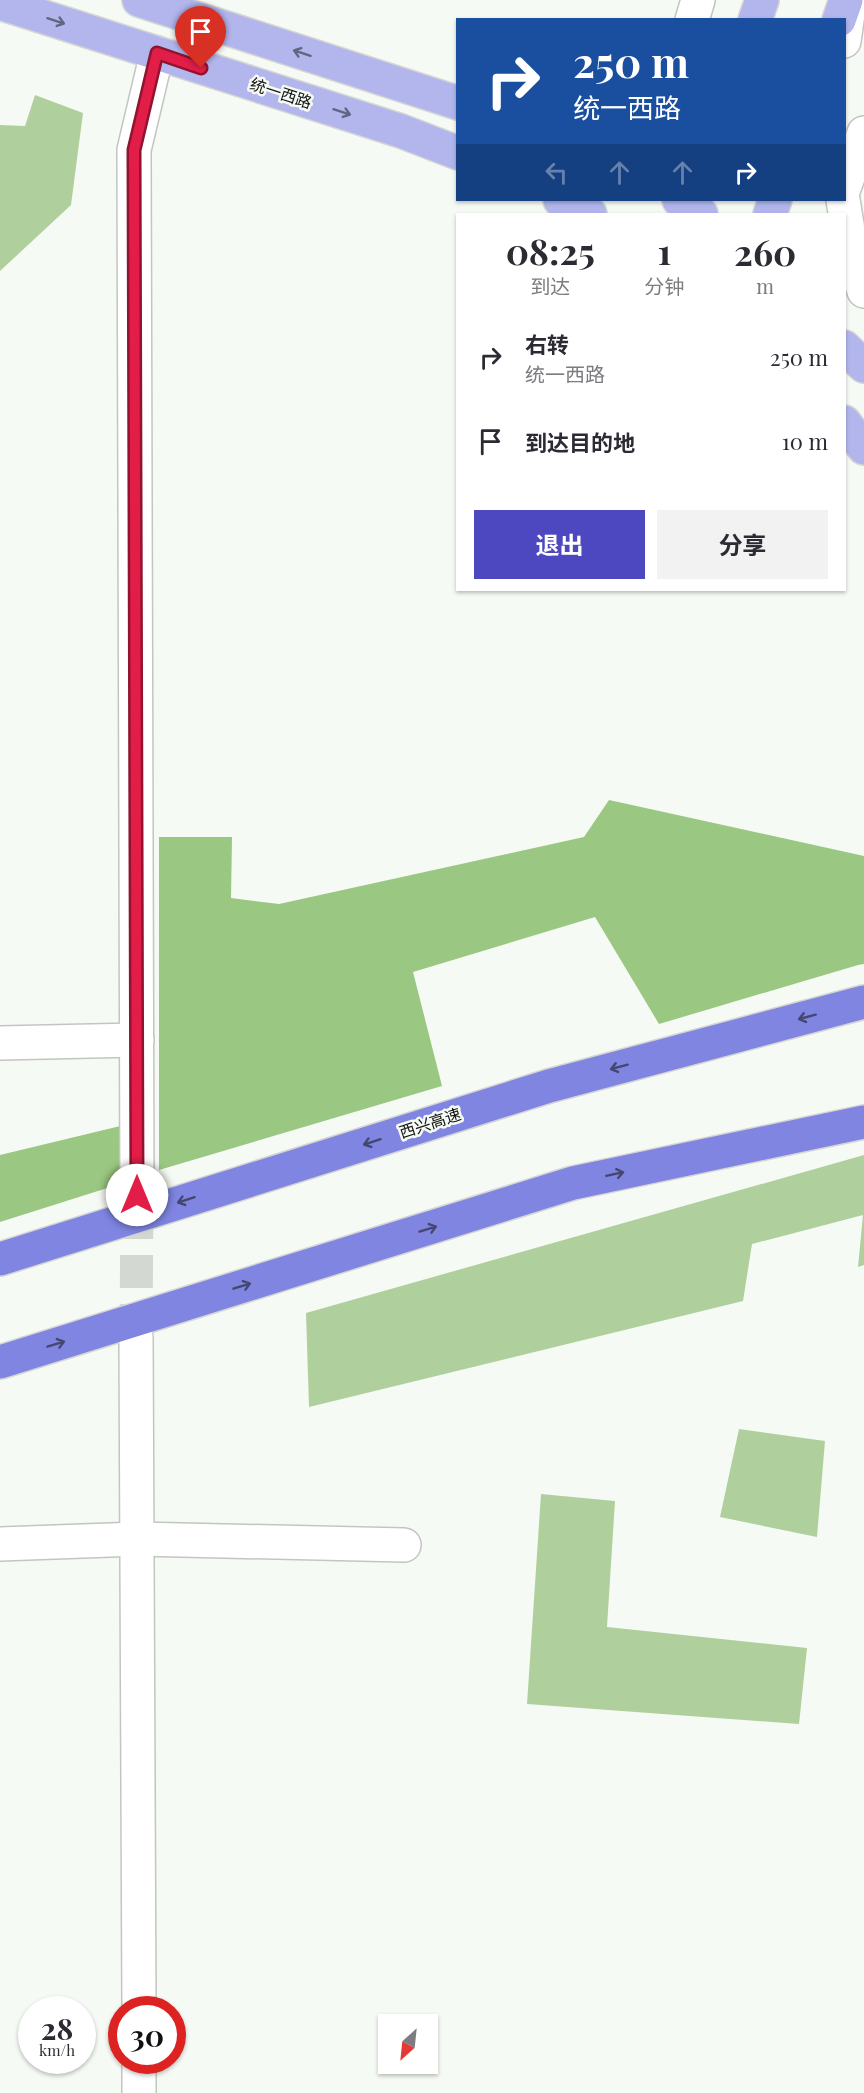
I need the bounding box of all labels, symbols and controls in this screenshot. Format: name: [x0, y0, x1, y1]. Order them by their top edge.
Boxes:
pin: [175, 6, 226, 68]
icon: arrive: [184, 15, 217, 48]
one-way arrow: [46, 16, 65, 27]
text: 250 m: [573, 33, 689, 89]
icon: right: [474, 42, 552, 120]
one-way arrow: [293, 46, 312, 57]
street label: 统一西路: [247, 73, 315, 112]
text: 统一西路: [573, 89, 681, 125]
one-way arrow: [332, 108, 351, 119]
icon: left: [540, 156, 573, 189]
icon: ahead: [603, 156, 636, 189]
icon: ahead: [666, 156, 699, 189]
icon: right: [729, 156, 762, 189]
text: 08:25: [506, 226, 595, 274]
text: 1: [658, 226, 671, 274]
text: 260: [734, 227, 796, 275]
text: 到达: [530, 272, 570, 299]
text: 分钟: [644, 272, 684, 299]
text: m: [756, 272, 774, 299]
text: 右转: [525, 329, 569, 359]
icon: right: [474, 341, 507, 374]
text: 250 m: [770, 342, 828, 372]
text: 统一西路: [525, 360, 605, 387]
icon: arrive: [474, 425, 507, 458]
text: 10 m: [782, 426, 828, 456]
text: 到达目的地: [525, 427, 635, 457]
button: 退出: [474, 510, 645, 579]
button: 分享: [657, 510, 828, 579]
one-way arrow: [798, 1012, 817, 1024]
one-way arrow: [610, 1062, 629, 1073]
street label: 西兴高速: [396, 1103, 464, 1142]
one-way arrow: [363, 1137, 382, 1148]
position arrow: [105, 1163, 169, 1227]
one-way arrow: [606, 1168, 625, 1180]
one-way arrow: [177, 1196, 196, 1207]
one-way arrow: [418, 1222, 437, 1233]
one-way arrow: [232, 1280, 251, 1291]
one-way arrow: [46, 1338, 65, 1349]
speed limit sign: 30: [108, 1996, 186, 2074]
text: 28: [41, 2008, 73, 2048]
north arrow: [378, 2014, 438, 2074]
map controls: [378, 2014, 438, 2074]
text: km/h: [39, 2040, 75, 2060]

